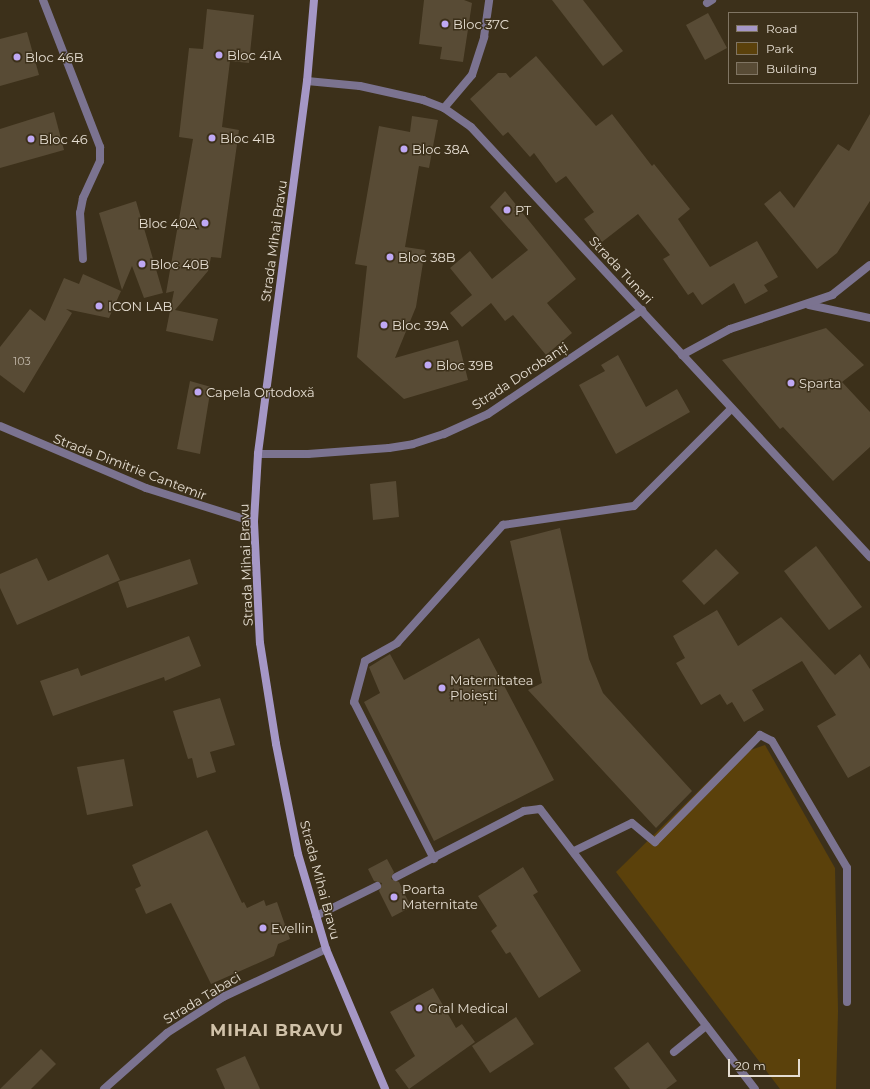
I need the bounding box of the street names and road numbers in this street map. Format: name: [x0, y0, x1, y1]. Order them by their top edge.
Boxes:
street label: Strada Mihai Bravu: [258, 179, 290, 303]
street label: Strada Tunari: [586, 233, 656, 307]
street label: Strada Dorobanți: [469, 339, 571, 413]
street label: Strada Dimitrie Cantemir: [51, 431, 209, 503]
street label: Strada Mihai Bravu: [236, 503, 256, 627]
street label: Strada Mihai Bravu: [297, 819, 343, 941]
street label: Strada Tabaci: [161, 969, 243, 1027]

